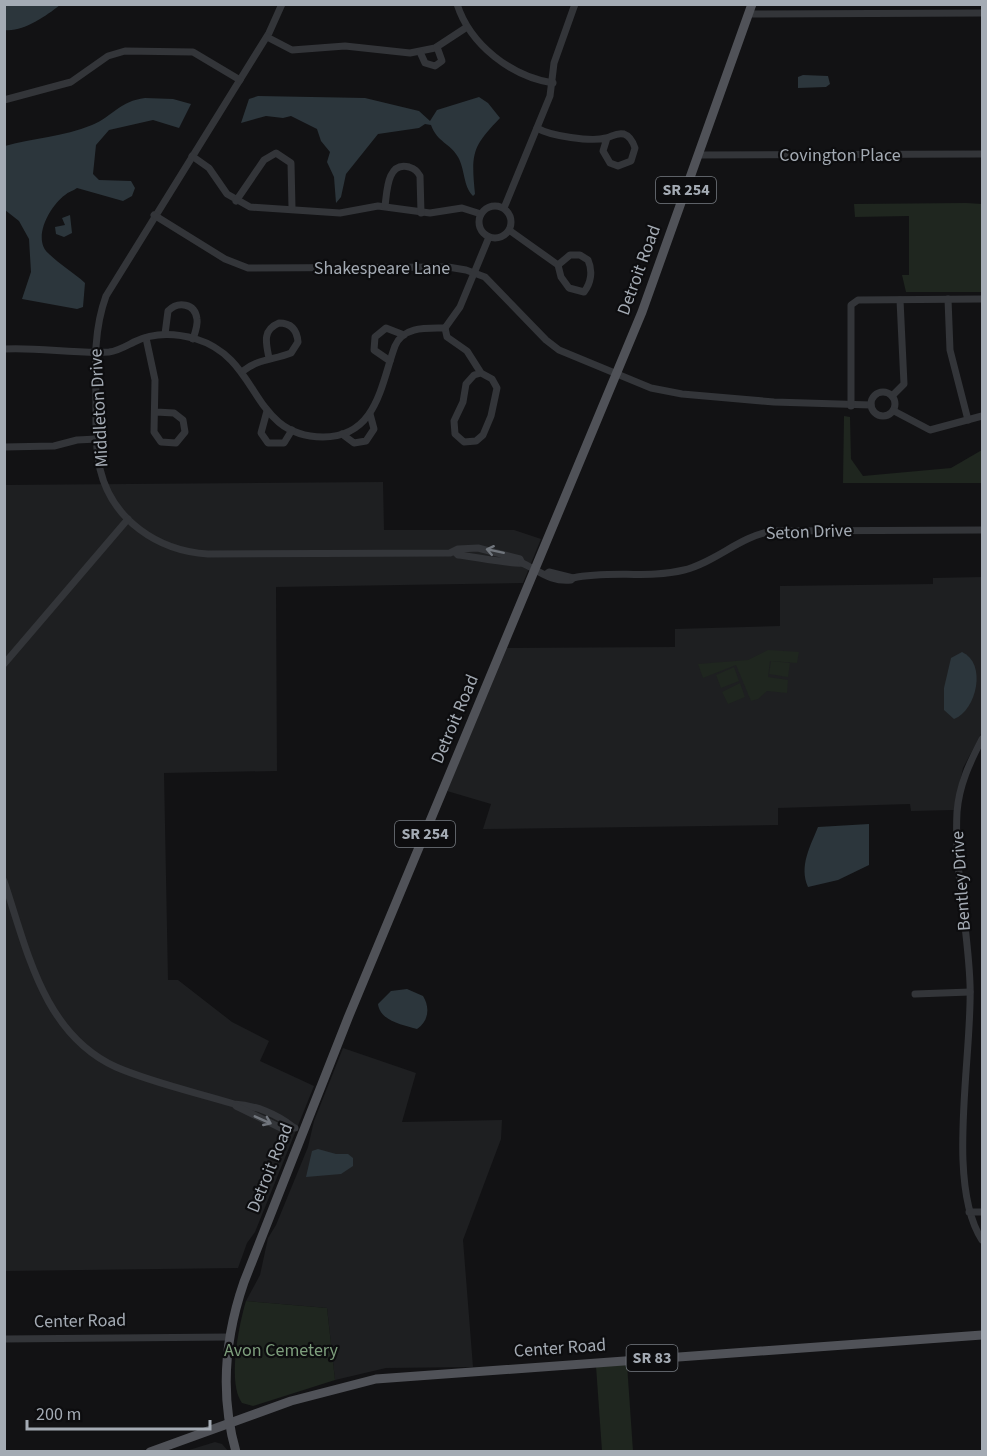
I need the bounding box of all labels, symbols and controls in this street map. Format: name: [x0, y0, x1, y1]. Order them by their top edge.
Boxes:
street label: Covington Place: [779, 143, 901, 168]
road number: SR 254: [656, 177, 716, 203]
street label: Detroit Road: [611, 221, 667, 319]
street label: Shakespeare Lane: [314, 256, 450, 281]
street label: Middleton Drive: [83, 348, 115, 468]
street label: Seton Drive: [765, 518, 853, 546]
one-way arrow: [486, 545, 506, 556]
street label: Detroit Road: [425, 671, 485, 767]
road number: SR 254: [395, 821, 455, 847]
street label: Bentley Drive: [945, 830, 977, 932]
one-way arrow: [253, 1114, 271, 1126]
street label: Detroit Road: [241, 1120, 299, 1216]
street label: Center Road: [34, 1308, 126, 1334]
street label: Center Road: [513, 1332, 607, 1364]
park label: Avon Cemetery: [224, 1338, 339, 1363]
road number: SR 83: [626, 1345, 678, 1371]
scale bar: [27, 1393, 210, 1431]
text: 200 m: [36, 1402, 81, 1427]

